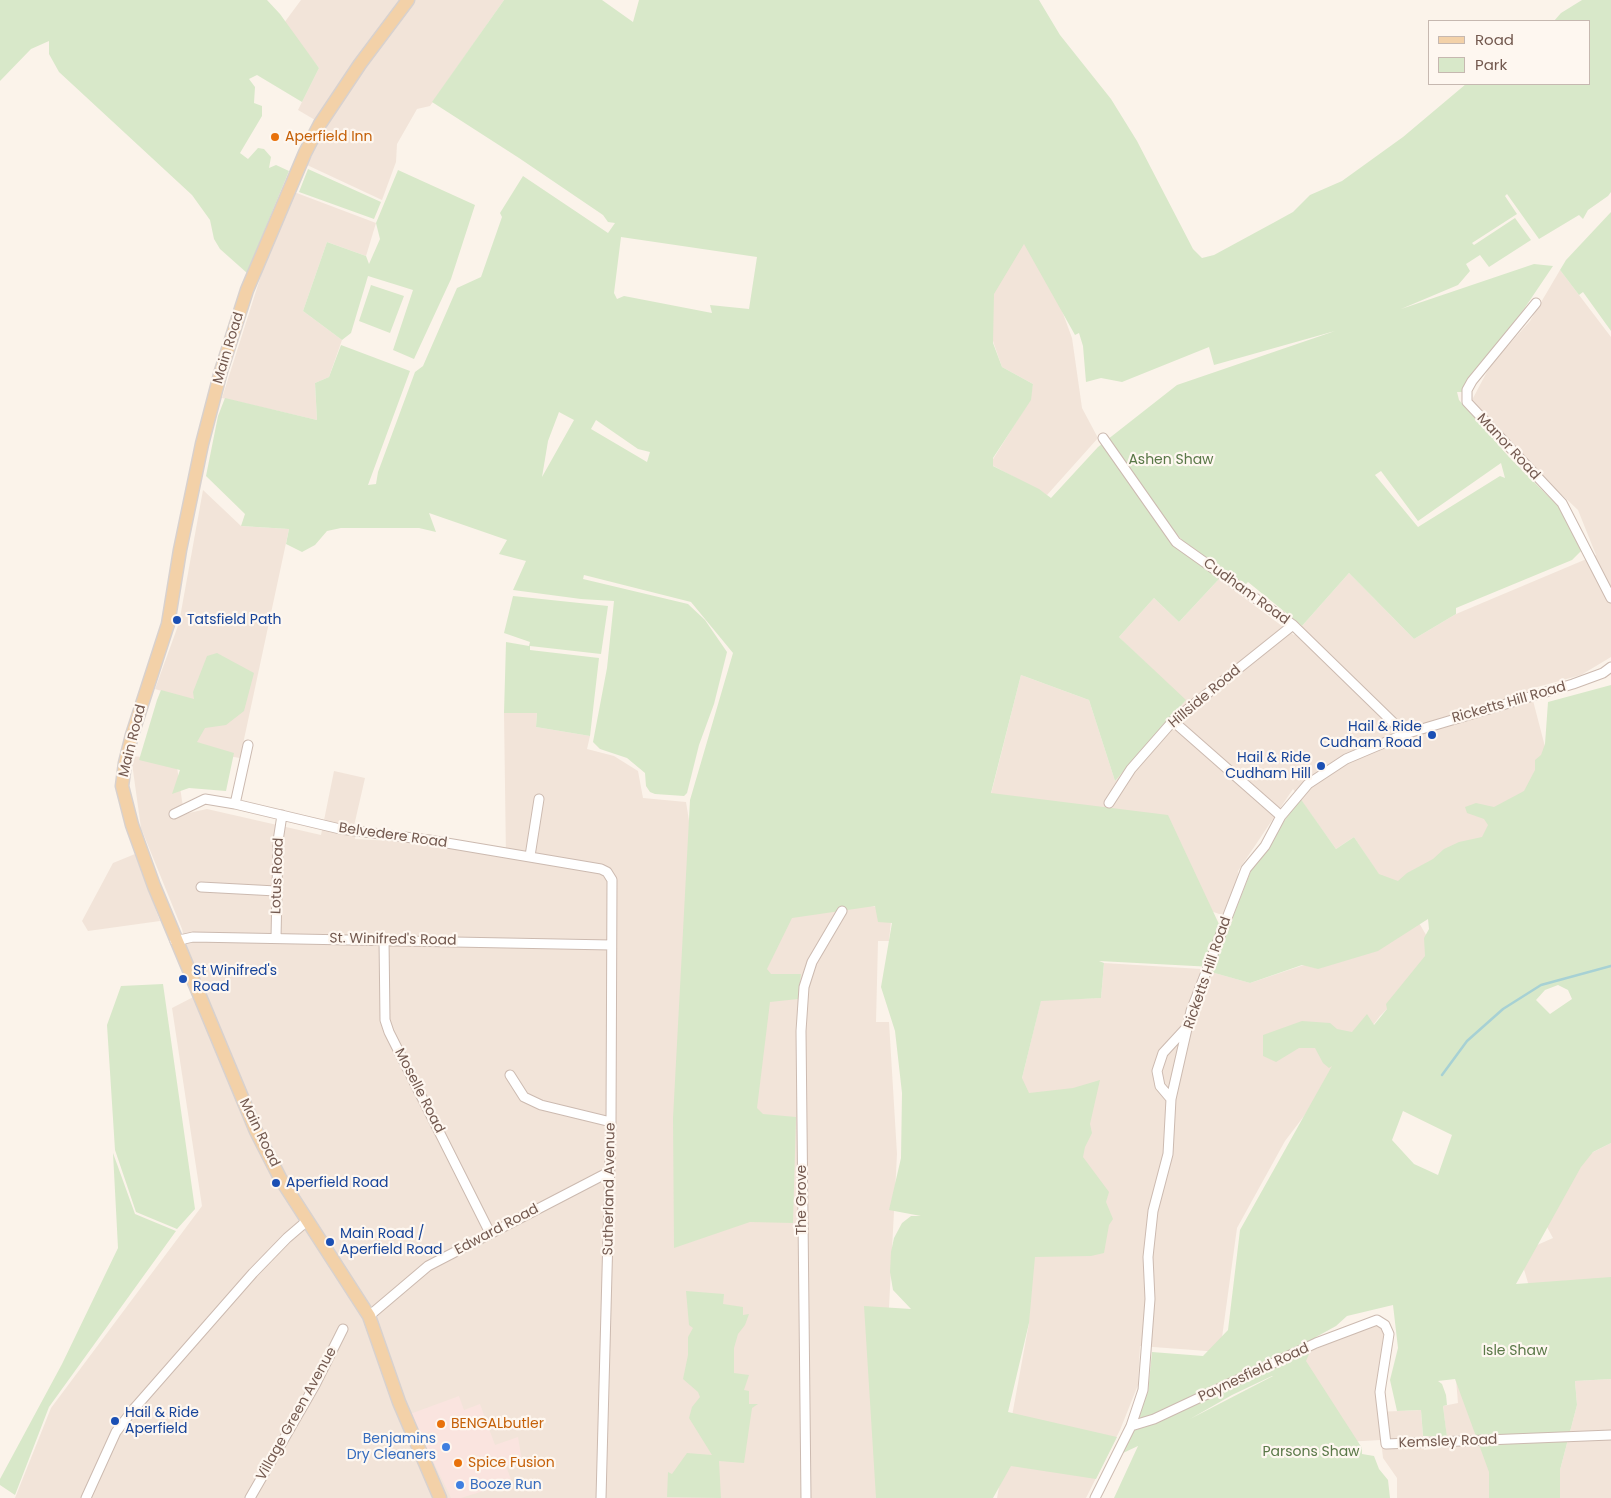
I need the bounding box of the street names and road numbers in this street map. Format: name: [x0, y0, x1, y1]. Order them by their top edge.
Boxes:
street label: Main Road: [210, 310, 248, 386]
street label: Manor Road: [1473, 410, 1543, 484]
street label: Cudham Road: [1200, 555, 1292, 629]
street label: Hillside Road: [1165, 662, 1245, 732]
street label: Ricketts Hill Road: [1450, 679, 1568, 727]
street label: Main Road: [116, 703, 150, 779]
street label: Belvedere Road: [338, 820, 448, 852]
street label: Lotus Road: [268, 837, 288, 915]
street label: Ricketts Hill Road: [1181, 915, 1235, 1031]
street label: St. Winifred's Road: [329, 930, 457, 950]
street label: Moselle Road: [390, 1046, 448, 1136]
street label: Main Road: [235, 1096, 283, 1170]
street label: Sutherland Avenue: [600, 1122, 620, 1256]
street label: The Grove: [794, 1165, 810, 1235]
street label: Edward Road: [452, 1201, 542, 1259]
street label: Paynesfield Road: [1196, 1340, 1312, 1406]
street label: Village Green Avenue: [253, 1344, 341, 1484]
street label: Kemsley Road: [1398, 1432, 1498, 1452]

